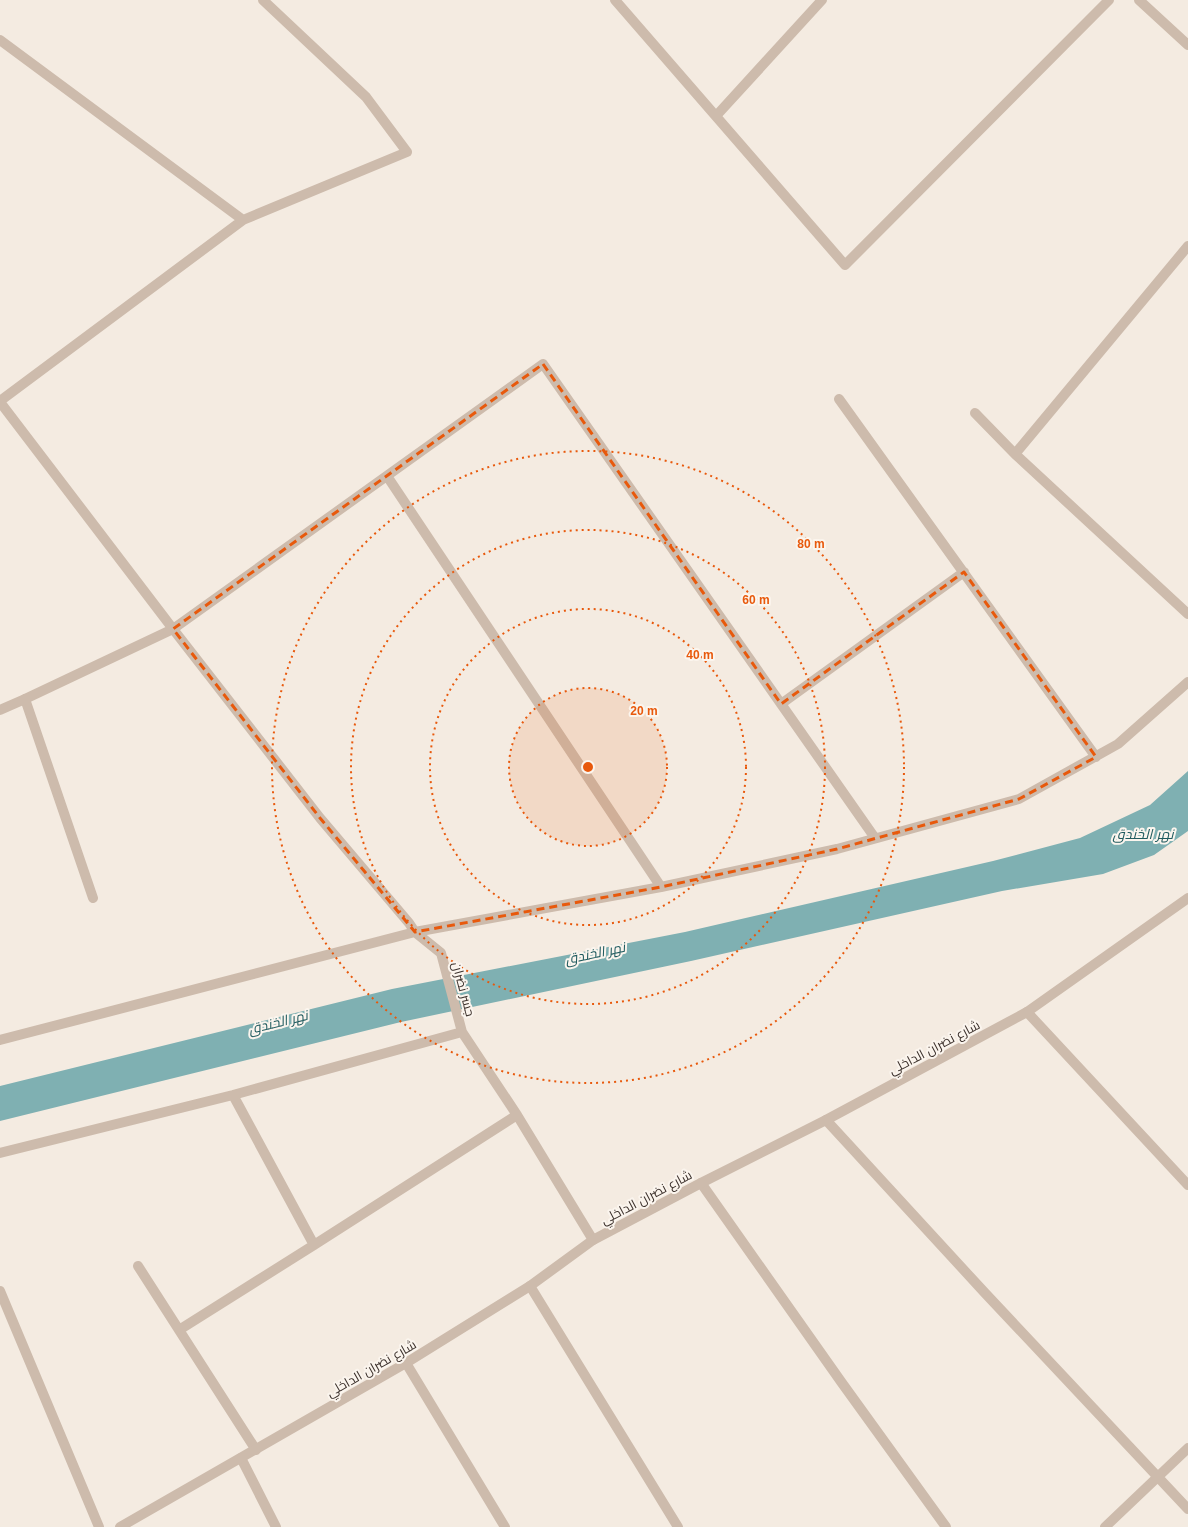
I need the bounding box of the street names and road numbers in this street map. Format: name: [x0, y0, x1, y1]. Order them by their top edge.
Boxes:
street label: جسر نضران: [449, 960, 478, 1018]
street label: شارع نضران الداخلي: [886, 1017, 984, 1080]
street label: شارع نضران الداخلي: [598, 1167, 696, 1230]
street label: شارع نضران الداخلي: [324, 1337, 420, 1403]

